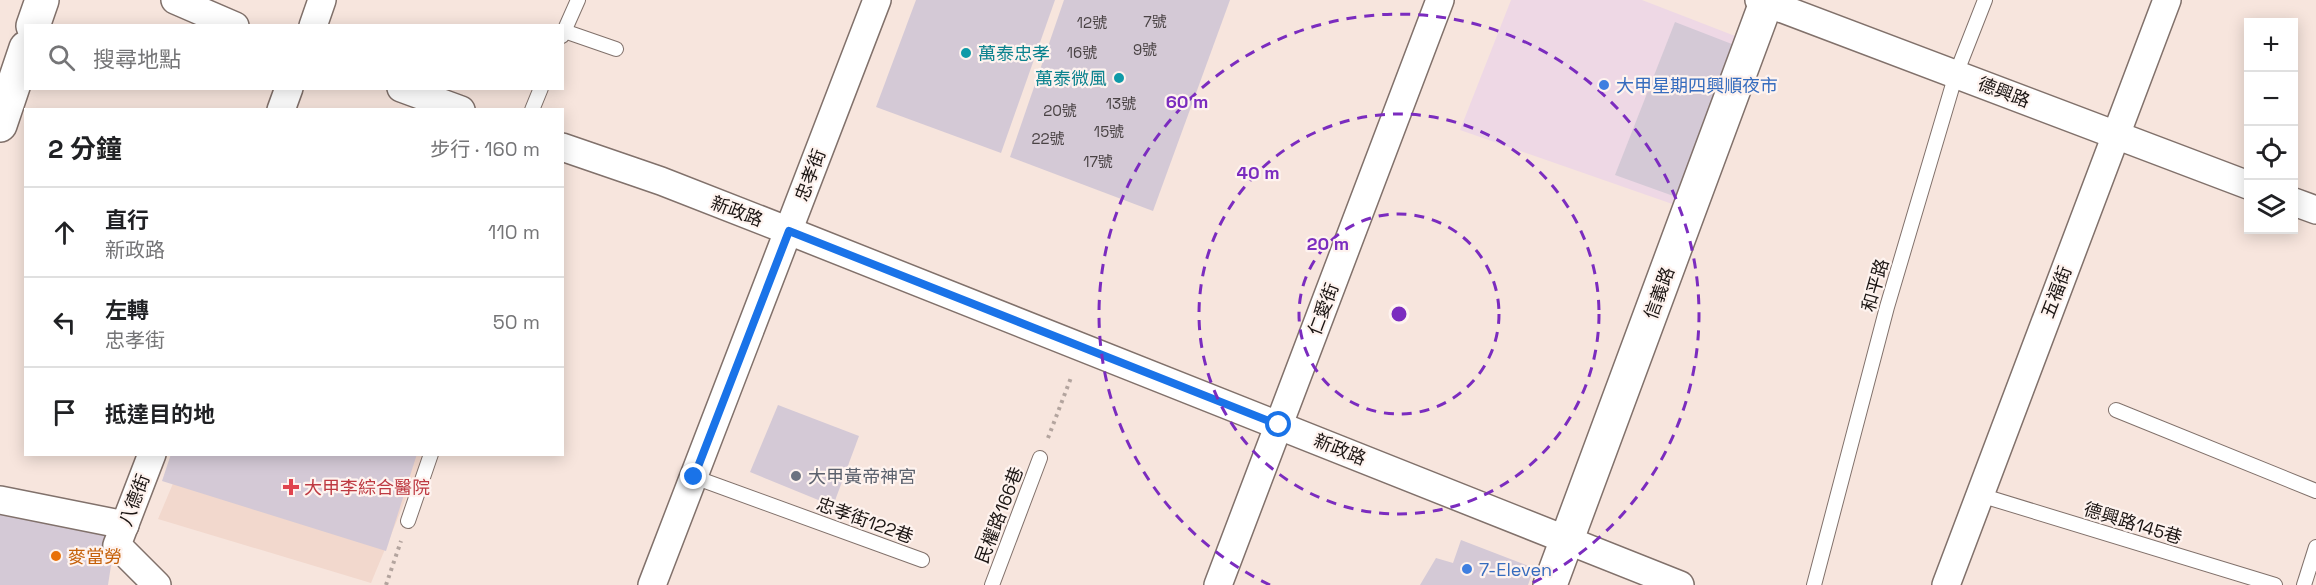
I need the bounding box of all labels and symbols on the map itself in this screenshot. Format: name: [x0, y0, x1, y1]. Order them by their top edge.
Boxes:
house number: 7號: [1143, 12, 1167, 31]
house number: 12號: [1077, 13, 1107, 32]
house number: 9號: [1133, 40, 1157, 59]
place label: 萬泰忠孝: [978, 42, 1050, 65]
house number: 16號: [1067, 43, 1097, 62]
marker: 萬泰忠孝: [959, 46, 973, 60]
place label: 萬泰微風: [1035, 67, 1107, 90]
marker: 萬泰微風: [1112, 71, 1126, 85]
street label: 德興路: [1975, 72, 2033, 112]
place label: 大甲星期四興順夜市: [1616, 74, 1778, 97]
marker: 大甲星期四興順夜市: [1597, 78, 1611, 92]
text: 60 m: [1166, 90, 1208, 113]
house number: 13號: [1106, 94, 1136, 113]
house number: 20號: [1043, 101, 1077, 120]
house number: 15號: [1094, 122, 1124, 141]
house number: 22號: [1031, 129, 1065, 148]
street label: 忠孝街: [790, 146, 830, 204]
house number: 17號: [1083, 152, 1113, 171]
text: 40 m: [1236, 161, 1280, 184]
street label: 新政路: [708, 191, 766, 231]
text: 20 m: [1307, 232, 1349, 255]
street label: 和平路: [1857, 256, 1893, 314]
street label: 五福街: [2036, 263, 2076, 321]
street label: 信義路: [1639, 264, 1679, 322]
street label: 仁愛街: [1303, 280, 1343, 338]
centre of rings: [1389, 304, 1409, 324]
route start: [1265, 411, 1291, 437]
street label: 新政路: [1311, 428, 1369, 470]
route end: [680, 463, 706, 489]
street label: 民權路166巷: [970, 463, 1028, 567]
place label: 大甲黃帝神宮: [808, 465, 916, 488]
marker: 大甲黃帝神宮: [789, 469, 803, 483]
street label: 八德街: [114, 471, 154, 529]
place label: 大甲李綜合醫院: [304, 476, 430, 499]
marker: 大甲李綜合醫院: [282, 478, 300, 496]
street label: 忠孝街122巷: [814, 492, 916, 548]
street label: 德興路145巷: [2081, 497, 2185, 549]
place label: 麥當勞: [68, 545, 122, 568]
marker: 麥當勞: [49, 549, 63, 563]
place label: 7-Eleven: [1479, 558, 1552, 581]
marker: 7-Eleven: [1460, 562, 1474, 576]

